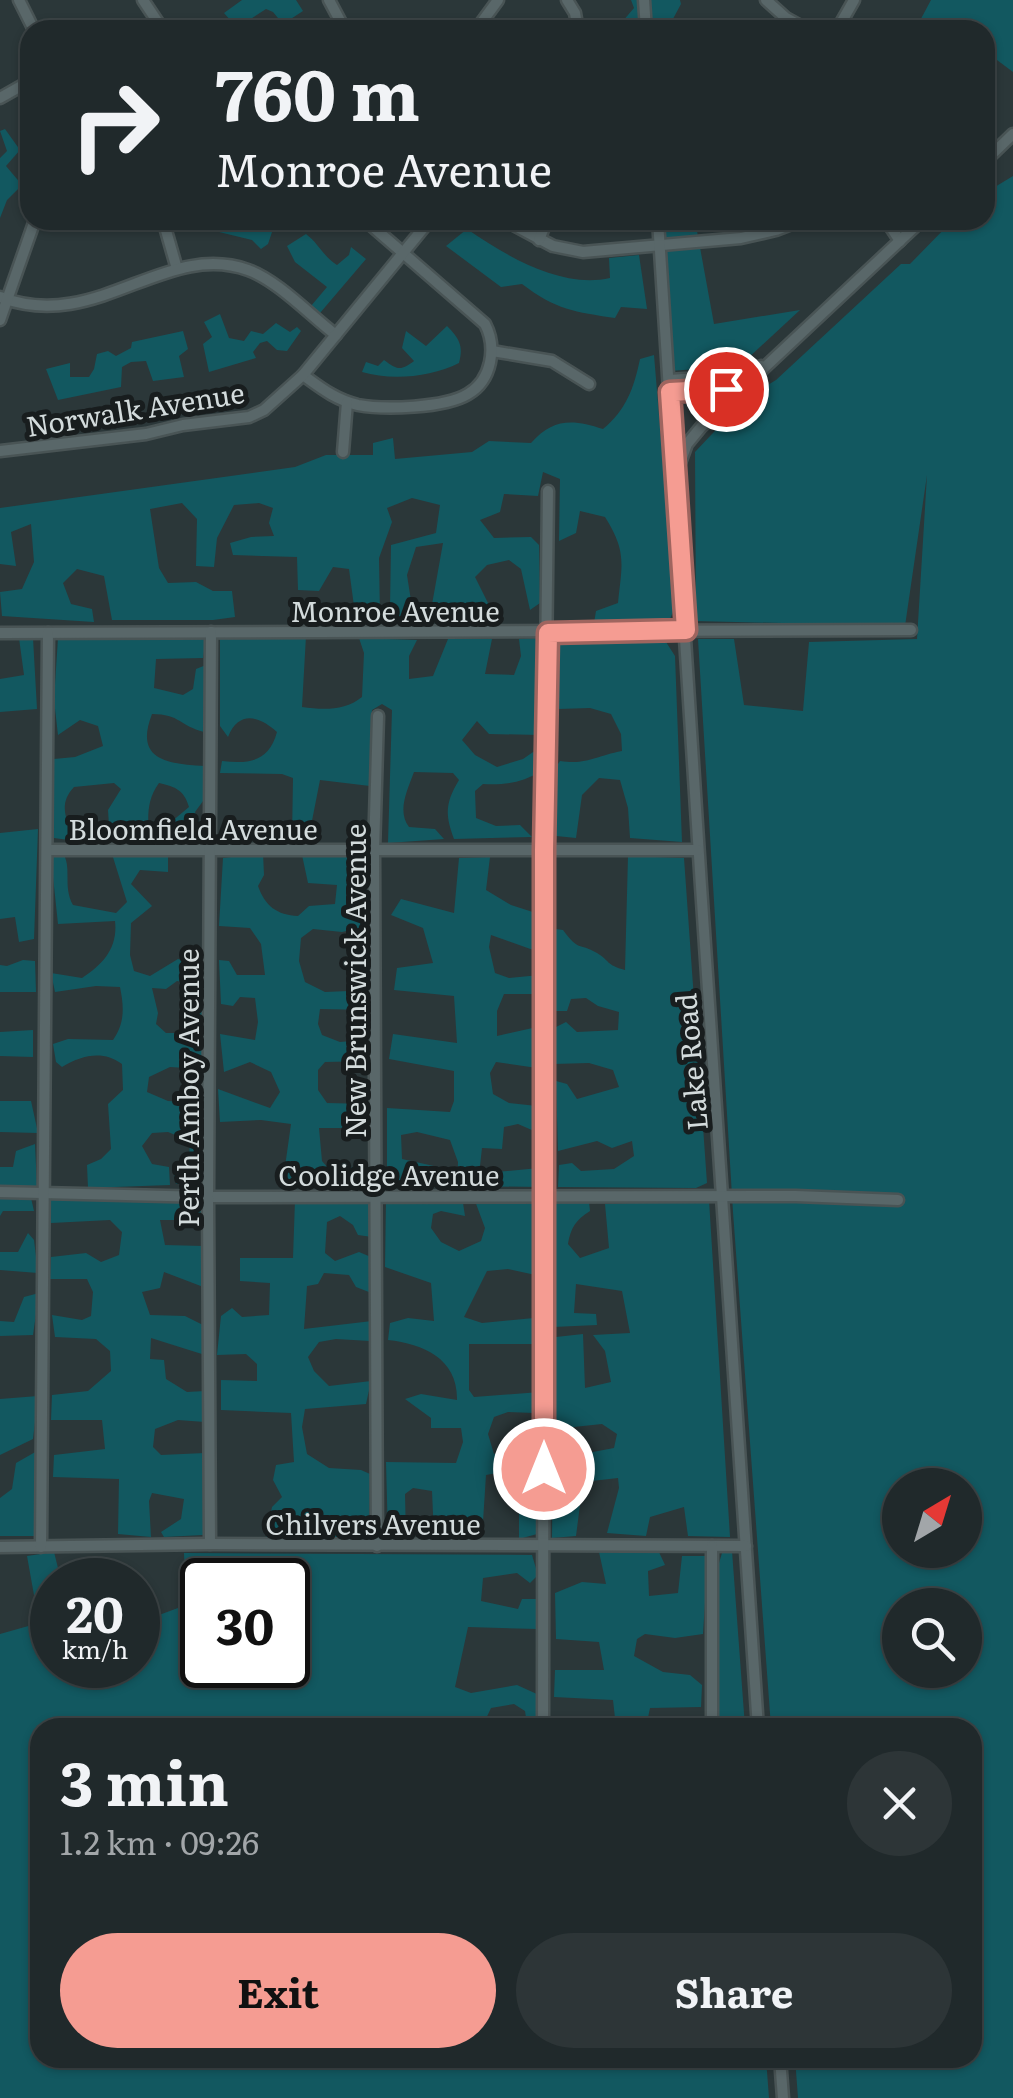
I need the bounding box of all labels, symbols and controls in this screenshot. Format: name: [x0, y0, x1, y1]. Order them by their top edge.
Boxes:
text: 760 m: [215, 39, 420, 143]
icon: right: [50, 60, 180, 190]
text: Monroe Avenue: [215, 134, 552, 201]
pin: [684, 347, 769, 432]
icon: arrive: [699, 362, 754, 417]
street label: Norwalk Avenue: [23, 370, 247, 446]
street label: Monroe Avenue: [290, 589, 500, 631]
street label: Bloomfield Avenue: [68, 807, 318, 849]
street label: New Brunswick Avenue: [333, 824, 375, 1138]
street label: Perth Amboy Avenue: [166, 948, 208, 1228]
street label: Lake Road: [663, 992, 717, 1132]
street label: Coolidge Avenue: [278, 1153, 500, 1195]
position arrow: [492, 1417, 596, 1521]
north arrow: [882, 1468, 982, 1568]
map controls: [882, 1468, 982, 1688]
street label: Chilvers Avenue: [265, 1502, 481, 1544]
speed limit sign: 30: [180, 1558, 310, 1688]
text: 20: [66, 1574, 124, 1648]
button: search: [882, 1588, 982, 1688]
text: km/h: [62, 1630, 128, 1667]
text: 3 min: [60, 1735, 229, 1824]
button: close: [847, 1751, 952, 1856]
text: 1.2 km · 09:26: [60, 1817, 259, 1865]
button: Exit: [60, 1933, 496, 2048]
button: Share: [516, 1933, 952, 2048]

